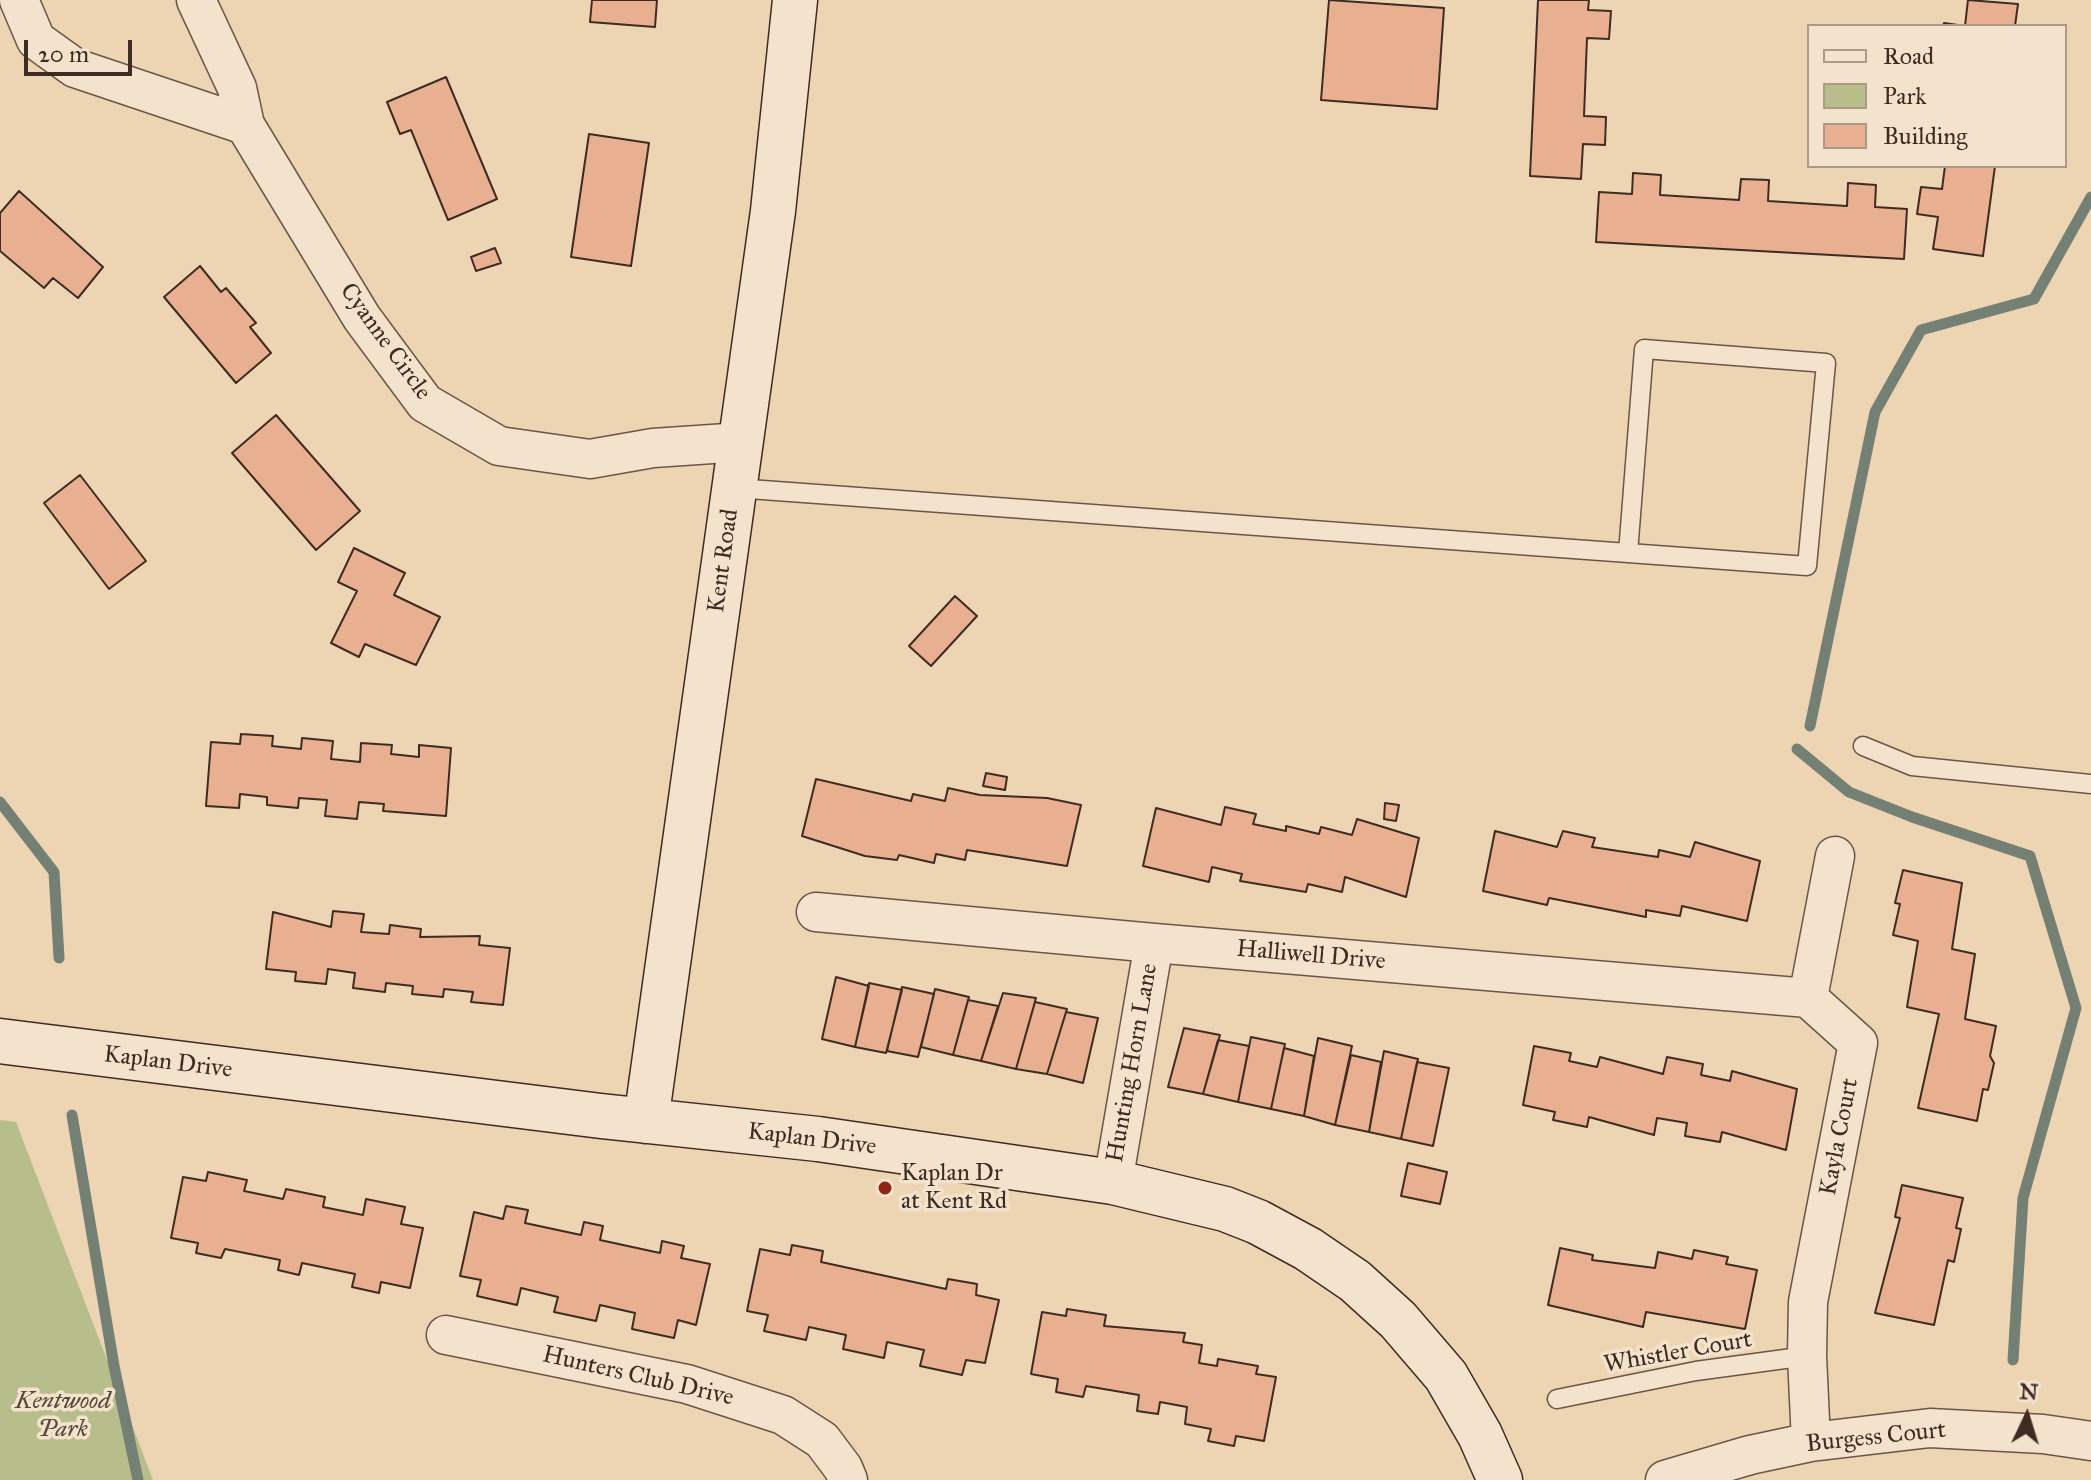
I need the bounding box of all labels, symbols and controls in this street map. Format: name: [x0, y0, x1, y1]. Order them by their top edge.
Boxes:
scale bar: [28, 24, 136, 74]
legend: [1807, 24, 2067, 168]
text: 20 m: [38, 39, 89, 69]
text: Road: [1883, 41, 1934, 71]
text: Park: [1883, 81, 1926, 111]
text: Building: [1883, 121, 1968, 151]
street label: Cyanne Circle: [333, 278, 437, 406]
street label: Kent Road: [702, 507, 746, 615]
street label: Halliwell Drive: [1235, 935, 1387, 977]
street label: Hunting Horn Lane: [1101, 961, 1165, 1165]
street label: Kaplan Drive: [102, 1041, 234, 1085]
street label: Kayla Court: [1815, 1076, 1865, 1198]
street label: Kaplan Drive: [746, 1118, 878, 1162]
place label: Kaplan Dr at Kent Rd: [901, 1160, 1007, 1216]
marker: Kaplan Dr at Kent Rd: [876, 1179, 894, 1197]
street label: Whistler Court: [1602, 1326, 1754, 1380]
street label: Hunters Club Drive: [540, 1341, 736, 1413]
north arrow: [1987, 1376, 2067, 1456]
text: N: [2018, 1377, 2039, 1406]
park label: Kentwood Park: [15, 1388, 111, 1444]
street label: Burgess Court: [1805, 1416, 1947, 1460]

